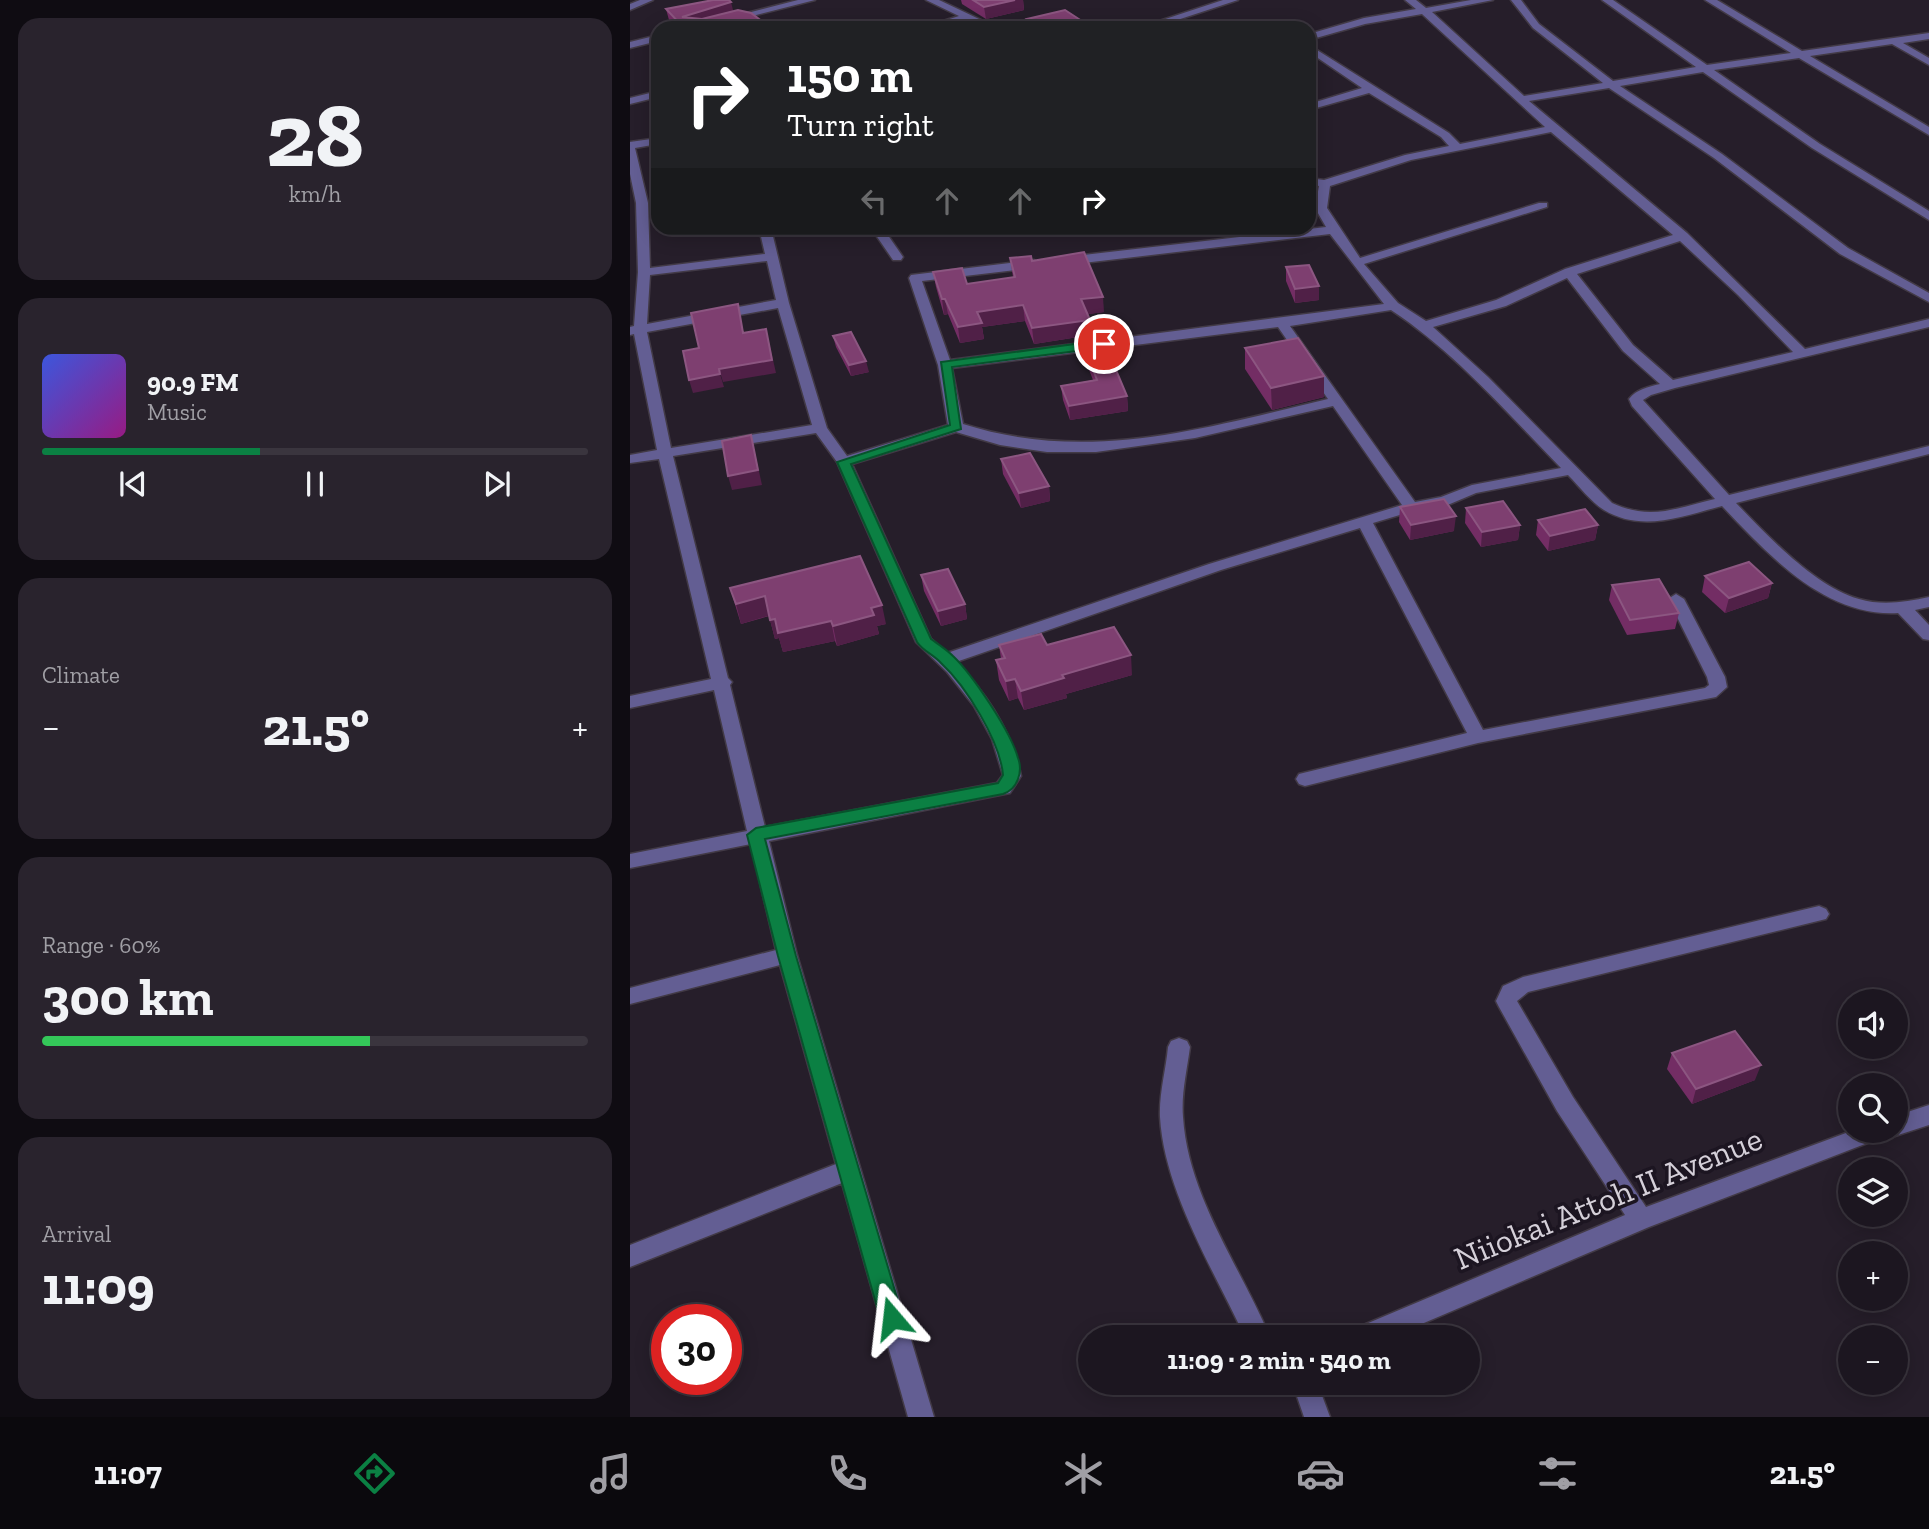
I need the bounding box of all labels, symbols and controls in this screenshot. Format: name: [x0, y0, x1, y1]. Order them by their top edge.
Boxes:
text: 150 m: [787, 46, 913, 105]
icon: right: [672, 49, 763, 140]
text: 28: [266, 80, 364, 189]
text: Turn right: [787, 106, 934, 144]
text: km/h: [289, 180, 341, 208]
icon: left: [855, 182, 893, 220]
icon: ahead: [928, 182, 966, 220]
icon: ahead: [1001, 182, 1039, 220]
icon: right: [1074, 182, 1112, 220]
pin: [1074, 314, 1134, 374]
icon: arrive: [1085, 325, 1123, 363]
text: 90.9 FM: [147, 366, 239, 398]
text: Music: [147, 398, 207, 426]
icon: previous: [114, 465, 152, 503]
icon: pause: [296, 465, 334, 503]
icon: next: [478, 465, 516, 503]
text: Climate: [42, 661, 120, 689]
text: 21.5°: [262, 696, 369, 758]
text: −: [42, 704, 60, 750]
text: +: [572, 704, 588, 750]
text: Range · 60%: [42, 931, 161, 959]
text: 300 km: [42, 966, 214, 1028]
map controls: [1838, 989, 1908, 1395]
button: sound: [1838, 989, 1908, 1059]
button: search: [1838, 1073, 1908, 1143]
street label: Niiokai Attoh II Avenue: [1448, 1118, 1768, 1278]
button: layers: [1838, 1157, 1908, 1227]
text: Arrival: [42, 1220, 111, 1248]
button: +: [1838, 1241, 1908, 1311]
text: 11:09: [42, 1255, 155, 1317]
position arrow: [855, 1281, 929, 1355]
speed limit sign: 30: [651, 1304, 742, 1395]
button: −: [1838, 1325, 1908, 1395]
text: 11:09 · 2 min · 540 m: [1167, 1344, 1391, 1376]
icon: directions: [350, 1449, 399, 1498]
icon: music: [586, 1449, 635, 1498]
icon: phone: [823, 1449, 872, 1498]
icon: climate: [1059, 1449, 1108, 1498]
icon: car: [1296, 1449, 1345, 1498]
icon: filters: [1533, 1449, 1582, 1498]
text: 11:07: [94, 1454, 162, 1492]
text: 21.5°: [1769, 1454, 1835, 1492]

